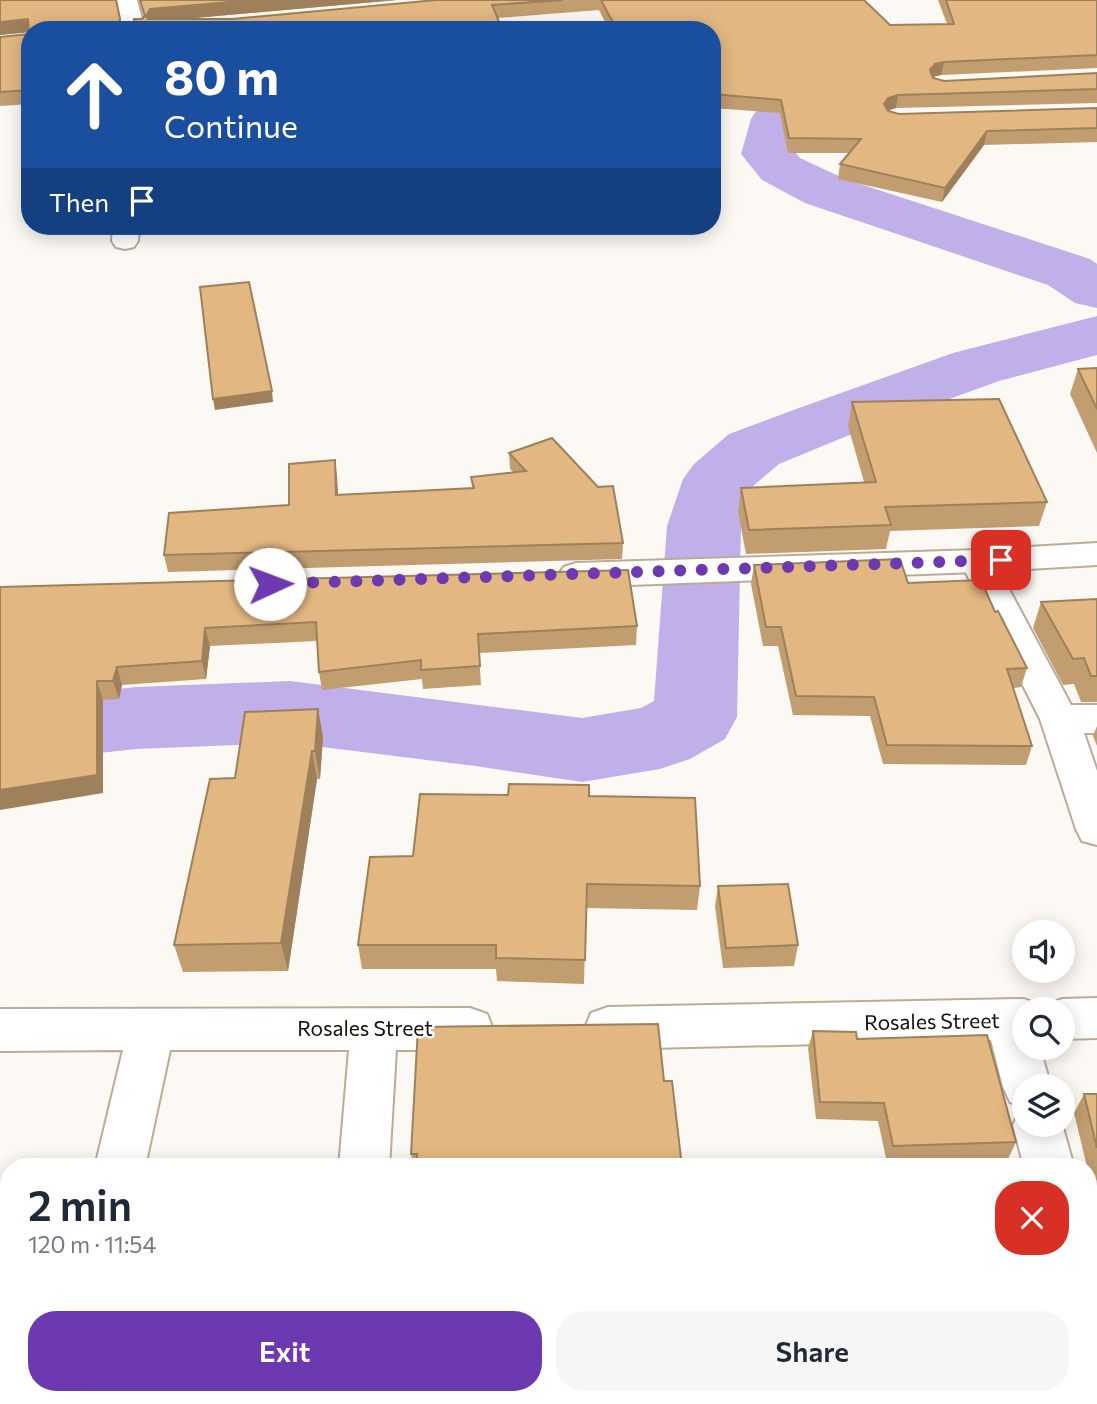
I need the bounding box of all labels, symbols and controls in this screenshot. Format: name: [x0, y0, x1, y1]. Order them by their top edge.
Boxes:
text: 80 m: [164, 45, 279, 105]
icon: ahead: [49, 49, 140, 140]
text: Continue: [164, 105, 298, 145]
icon: arrive: [123, 182, 161, 220]
text: Then: [49, 186, 109, 217]
pin: [971, 530, 1031, 590]
icon: arrive: [982, 541, 1020, 579]
position arrow: [233, 547, 307, 621]
map controls: [1012, 920, 1075, 1137]
button: sound: [1012, 920, 1075, 983]
button: search: [1012, 997, 1075, 1060]
street label: Rosales Street: [864, 1007, 1000, 1034]
street label: Rosales Street: [297, 1015, 433, 1040]
button: layers: [1012, 1074, 1075, 1137]
text: 2 min: [28, 1178, 132, 1230]
button: close: [995, 1181, 1069, 1255]
text: 120 m · 11:54: [28, 1230, 156, 1258]
button: Exit: [28, 1311, 542, 1391]
button: Share: [556, 1311, 1069, 1391]

